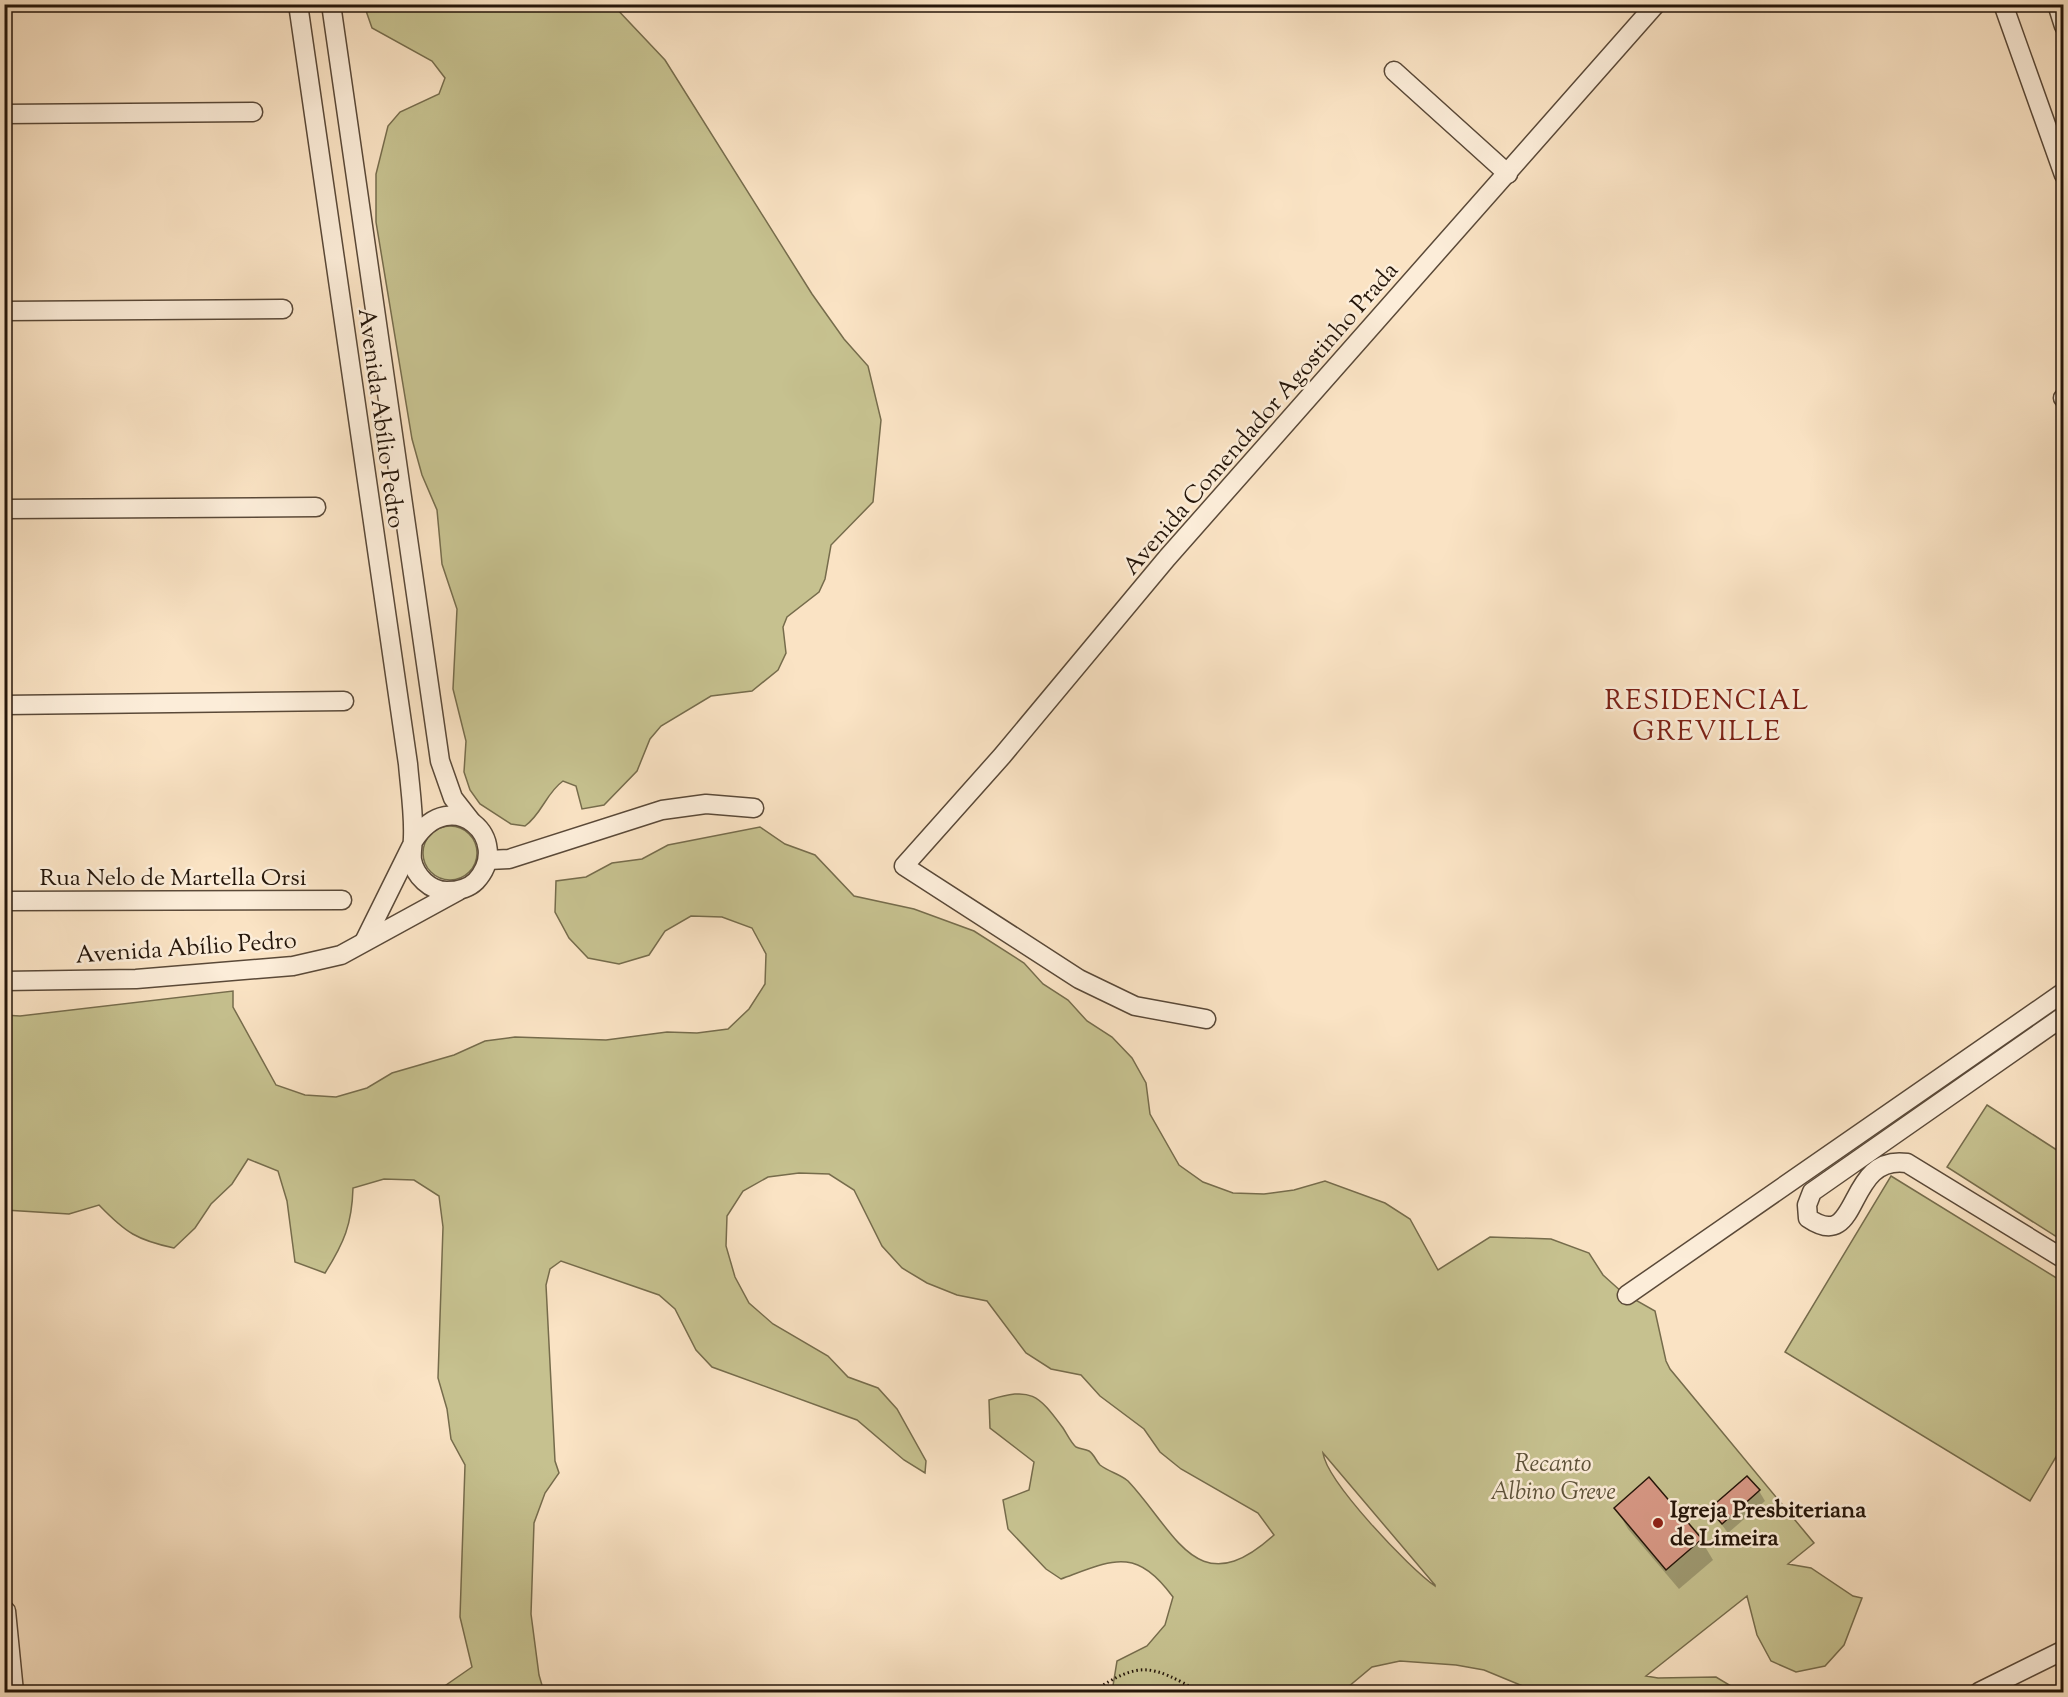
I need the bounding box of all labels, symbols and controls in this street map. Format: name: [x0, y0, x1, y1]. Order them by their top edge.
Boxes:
street label: Avenida Comendador Agostinho Prada: [1116, 255, 1407, 583]
street label: Avenida Abílio Pedro: [348, 306, 412, 530]
district label: RESIDENCIAL GREVILLE: [1604, 683, 1810, 753]
street label: Rua Nelo de Martella Orsi: [39, 862, 307, 896]
street label: Avenida Abílio Pedro: [74, 924, 298, 974]
park label: Recanto Albino Greve: [1490, 1448, 1616, 1510]
place label: Igreja Presbiteriana de Limeira: [1670, 1494, 1867, 1556]
marker: Igreja Presbiteriana de Limeira: [1651, 1516, 1665, 1530]

